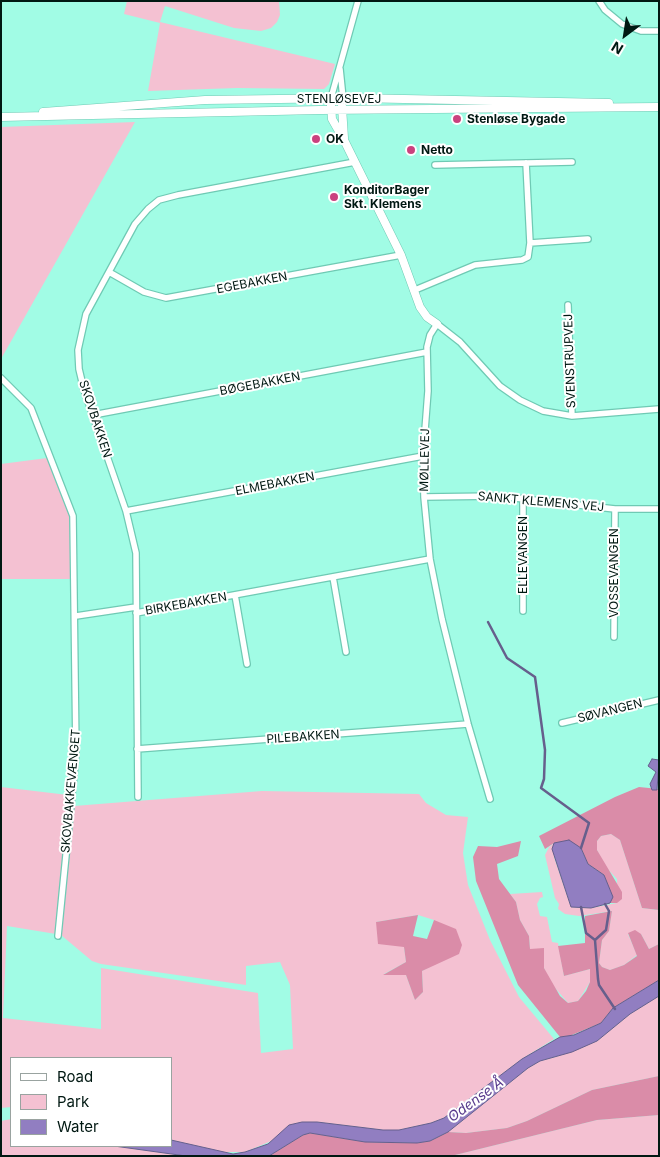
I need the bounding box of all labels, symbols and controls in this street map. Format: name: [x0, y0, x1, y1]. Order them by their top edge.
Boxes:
north arrow: [600, 10, 650, 60]
text: N: [608, 38, 626, 58]
street label: STENLØSEVEJ: [297, 92, 381, 106]
place label: Stenløse Bygade: [467, 112, 565, 126]
marker: Stenløse Bygade: [451, 113, 463, 125]
place label: OK: [326, 132, 344, 146]
marker: OK: [310, 133, 322, 145]
place label: Netto: [421, 143, 453, 157]
marker: Netto: [405, 144, 417, 156]
place label: KonditorBager Skt. Klemens: [344, 183, 429, 211]
marker: KonditorBager Skt. Klemens: [328, 191, 340, 203]
street label: EGEBAKKEN: [215, 269, 289, 297]
street label: SVENSTRUPVEJ: [561, 314, 579, 408]
street label: BØGEBAKKEN: [219, 369, 301, 399]
street label: SKOVBAKKEN: [76, 378, 114, 460]
street label: MØLLEVEJ: [417, 428, 433, 492]
street label: ELMEBAKKEN: [234, 469, 316, 499]
street label: SANKT KLEMENS VEJ: [477, 489, 605, 515]
street label: ELLEVANGEN: [516, 516, 530, 594]
street label: VOSSEVANGEN: [607, 528, 621, 618]
street label: BIRKEBAKKEN: [144, 590, 228, 618]
street label: SØVANGEN: [576, 696, 644, 726]
street label: PILEBAKKEN: [266, 727, 340, 747]
street label: SKOVBAKKEVÆNGET: [58, 729, 84, 853]
legend: [10, 1057, 172, 1147]
text: Road: [57, 1067, 93, 1086]
water label: Odense Å: [445, 1074, 507, 1126]
text: Park: [57, 1092, 89, 1111]
text: Water: [57, 1117, 99, 1136]

